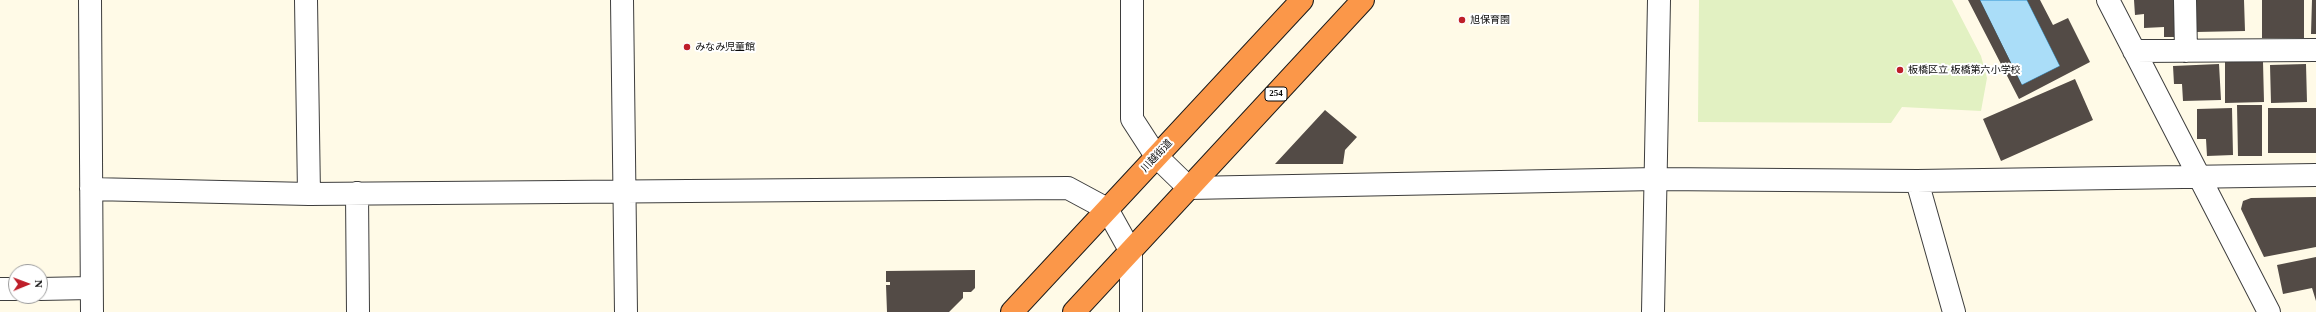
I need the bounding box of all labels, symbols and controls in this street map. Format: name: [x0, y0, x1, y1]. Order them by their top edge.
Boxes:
place label: 旭保育園: [1470, 14, 1510, 26]
marker: 旭保育園: [1457, 15, 1467, 25]
place label: みなみ児童館: [695, 41, 755, 53]
marker: みなみ児童館: [682, 42, 692, 52]
place label: 板橋区立 板橋第六小学校: [1908, 64, 2020, 76]
marker: 板橋区立 板橋第六小学校: [1895, 65, 1905, 75]
road number: 254: [1265, 87, 1287, 101]
street label: 川越街道: [1139, 137, 1175, 175]
north arrow: [8, 264, 48, 304]
text: N: [33, 280, 45, 288]

